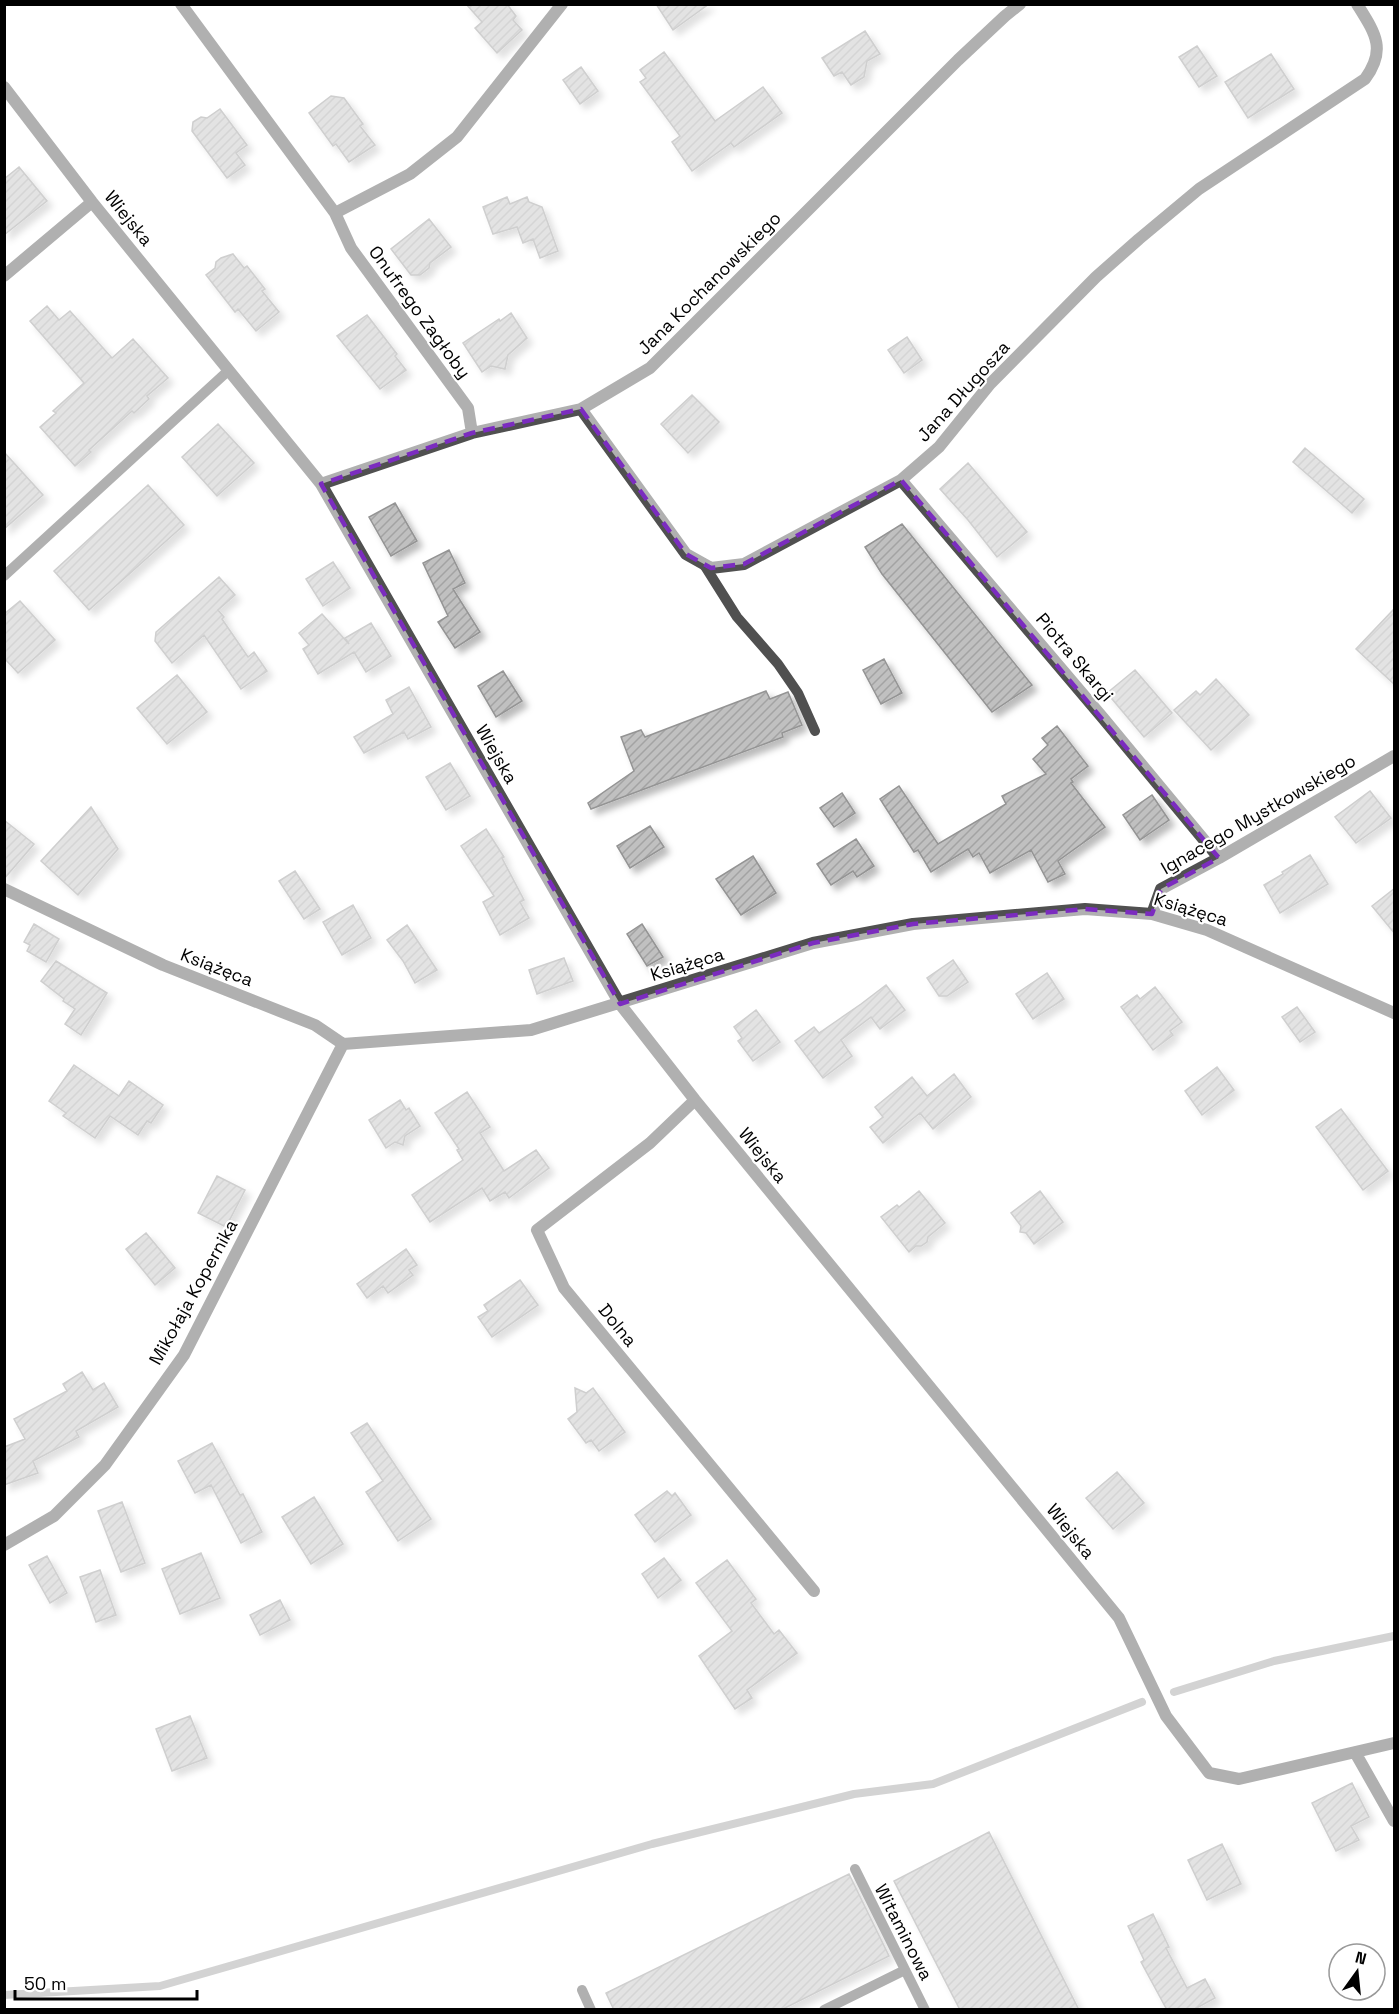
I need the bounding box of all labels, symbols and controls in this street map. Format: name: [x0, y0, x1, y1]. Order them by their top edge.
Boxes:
street label: Wiejska: [100, 186, 158, 250]
street label: Jana Kochanowskiego: [632, 206, 786, 360]
street label: Onufrego Zagłoby: [364, 241, 476, 383]
street label: Jana Długosza: [912, 336, 1014, 446]
street label: Piotra Skargi: [1031, 608, 1119, 706]
street label: Wiejska: [471, 720, 523, 788]
street label: Ignacego Mystkowskiego: [1156, 749, 1360, 879]
street label: Książęca: [1151, 887, 1231, 931]
street label: Książęca: [647, 942, 727, 986]
street label: Książęca: [177, 943, 257, 991]
street label: Wiejska: [734, 1123, 792, 1187]
street label: Mikołaja Kopernika: [143, 1215, 243, 1369]
street label: Dolna: [594, 1299, 642, 1351]
street label: Wiejska: [1042, 1499, 1100, 1563]
street label: Witaminowa: [870, 1880, 938, 1984]
north arrow: [1327, 1942, 1387, 2002]
text: N: [1353, 1946, 1369, 1970]
scale bar: [15, 1963, 196, 2001]
text: 50 m: [24, 1972, 66, 1995]

